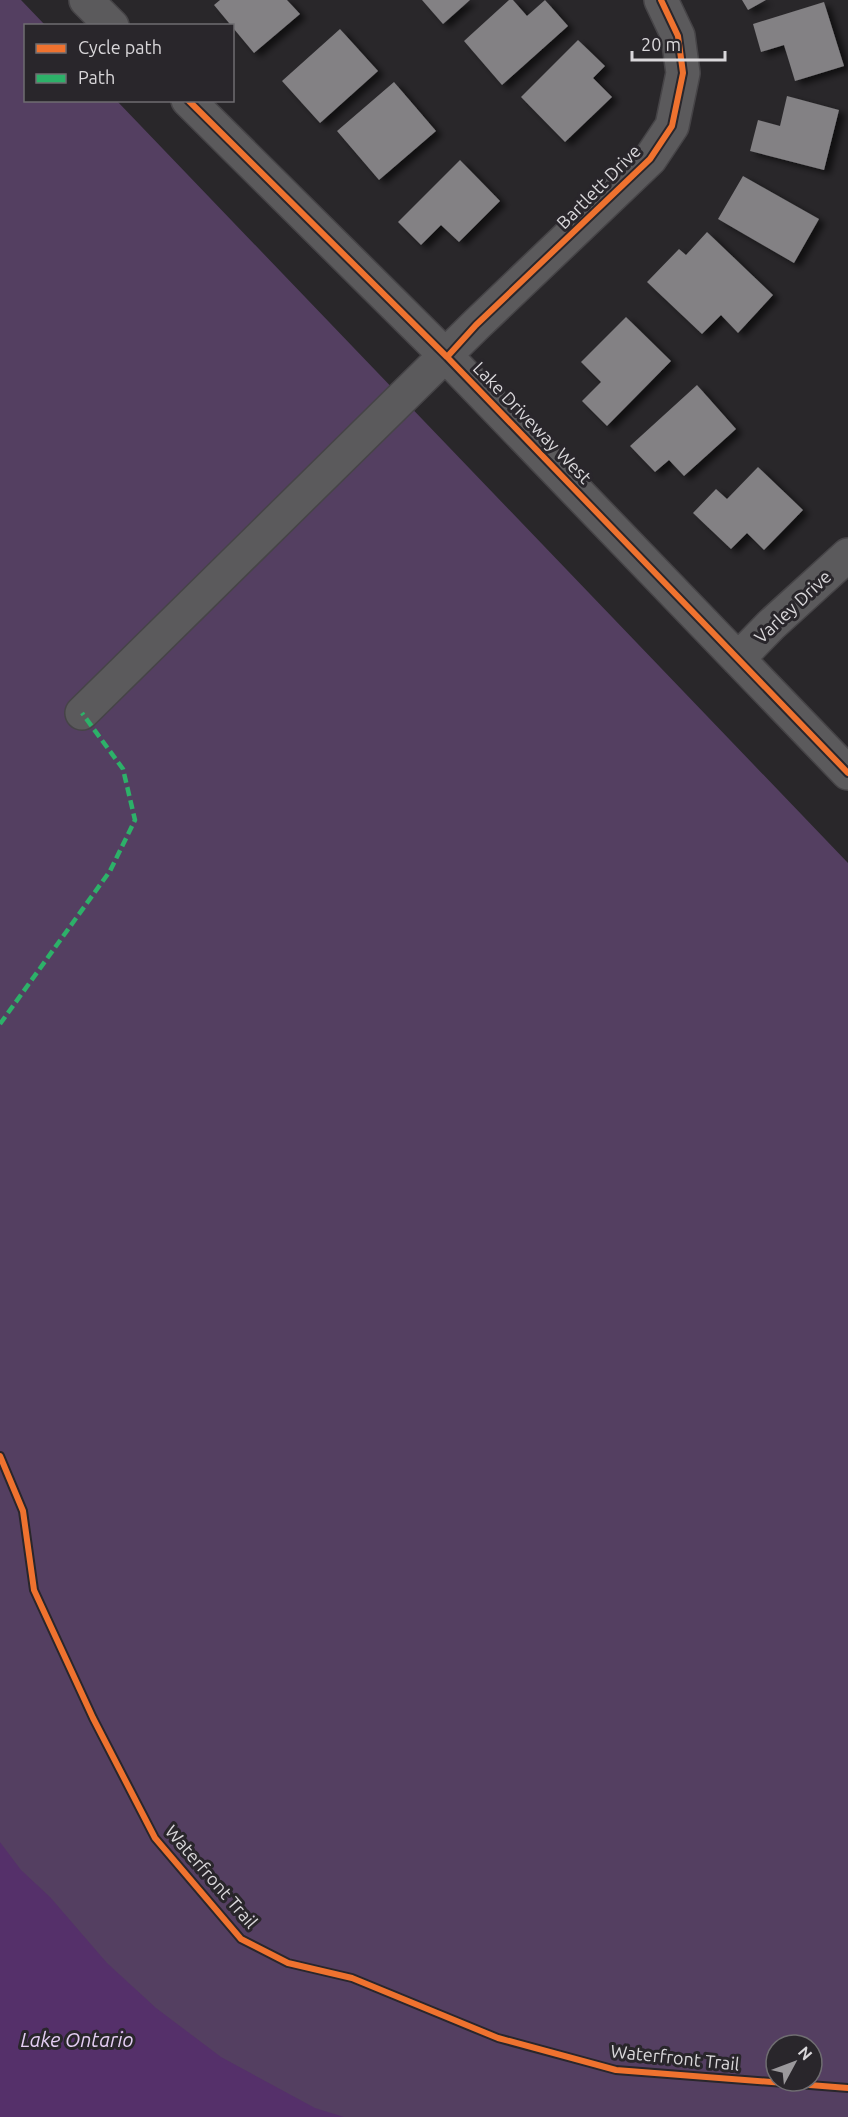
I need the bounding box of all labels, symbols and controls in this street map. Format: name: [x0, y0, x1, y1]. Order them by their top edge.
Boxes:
legend: [24, 24, 234, 102]
scale bar: [632, 24, 725, 62]
text: 20 m: [641, 34, 681, 54]
text: Cycle path: [78, 37, 162, 57]
text: Path: [78, 67, 115, 87]
street label: Bartlett Drive: [552, 140, 644, 232]
street label: Lake Driveway West: [470, 357, 596, 487]
street label: Varley Drive: [750, 566, 835, 647]
street label: Waterfront Trail: [162, 1821, 262, 1932]
water label: Lake Ontario: [21, 2028, 134, 2051]
north arrow: [764, 2033, 824, 2093]
street label: Waterfront Trail: [610, 2040, 741, 2074]
text: N: [795, 2043, 816, 2064]

